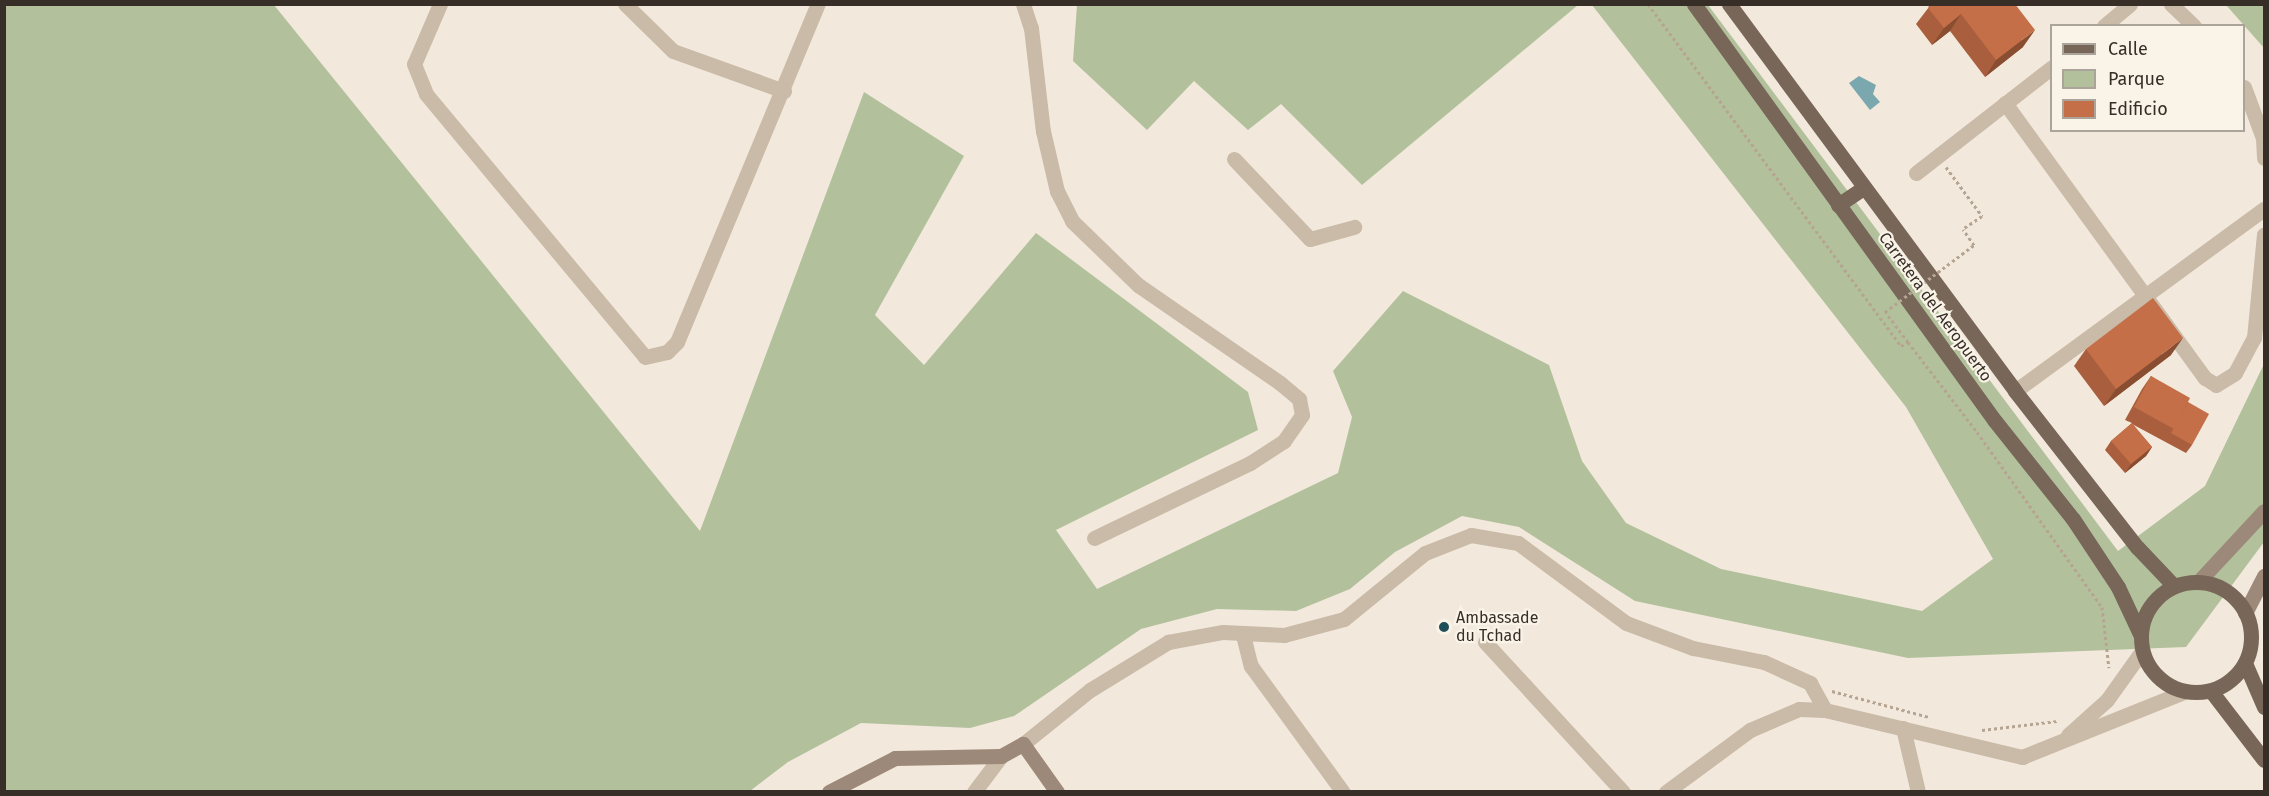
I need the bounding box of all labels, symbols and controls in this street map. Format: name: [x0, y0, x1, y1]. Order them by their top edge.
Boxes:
legend: [2050, 24, 2245, 132]
text: Calle: [2108, 38, 2148, 60]
text: Parque: [2108, 68, 2165, 90]
text: Edificio: [2108, 98, 2168, 120]
street label: Carretera del Aeropuerto: [1874, 229, 1996, 385]
place label: Ambassade du Tchad: [1456, 608, 1538, 646]
marker: Ambassade du Tchad: [1437, 620, 1451, 634]

